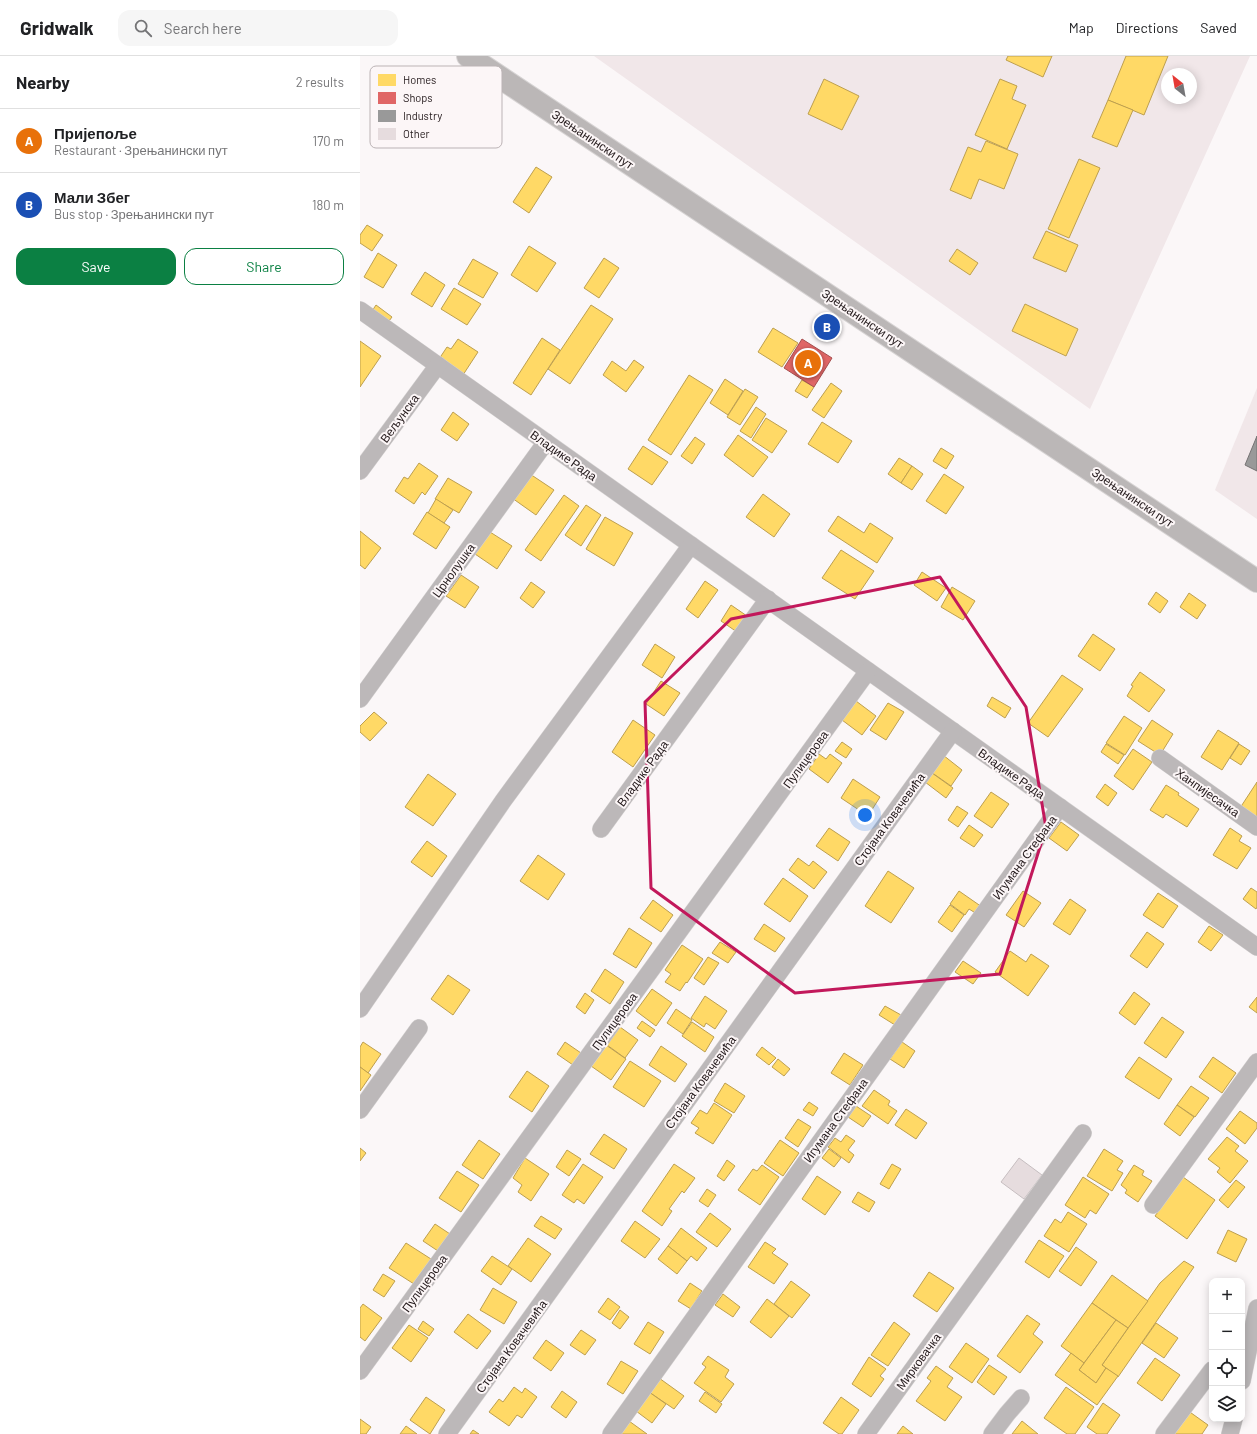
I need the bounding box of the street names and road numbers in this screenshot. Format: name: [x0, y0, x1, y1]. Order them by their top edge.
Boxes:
street label: Зрењанински пут: [549, 107, 637, 173]
street label: Зрењанински пут: [819, 286, 907, 352]
street label: Вељунска: [377, 391, 422, 446]
street label: Владике Рада: [528, 427, 600, 484]
street label: Зрењанински пут: [1089, 465, 1177, 531]
street label: Црнолушка: [429, 540, 478, 600]
street label: Пулицерова: [779, 727, 832, 791]
street label: Владике Рада: [613, 737, 672, 809]
street label: Владике Рада: [976, 745, 1048, 802]
street label: Ханпијесачка: [1173, 765, 1243, 820]
street label: Стојана Ковачевића: [851, 770, 928, 869]
street label: Игумана Стефана: [989, 812, 1060, 902]
street label: Пулицерова: [588, 989, 641, 1053]
street label: Стојана Ковачевића: [662, 1033, 739, 1132]
street label: Игумана Стефана: [800, 1075, 871, 1165]
street label: Пулицерова: [398, 1251, 451, 1315]
street label: Стојана Ковачевића: [473, 1297, 550, 1396]
street label: Мирковачка: [893, 1330, 944, 1393]

